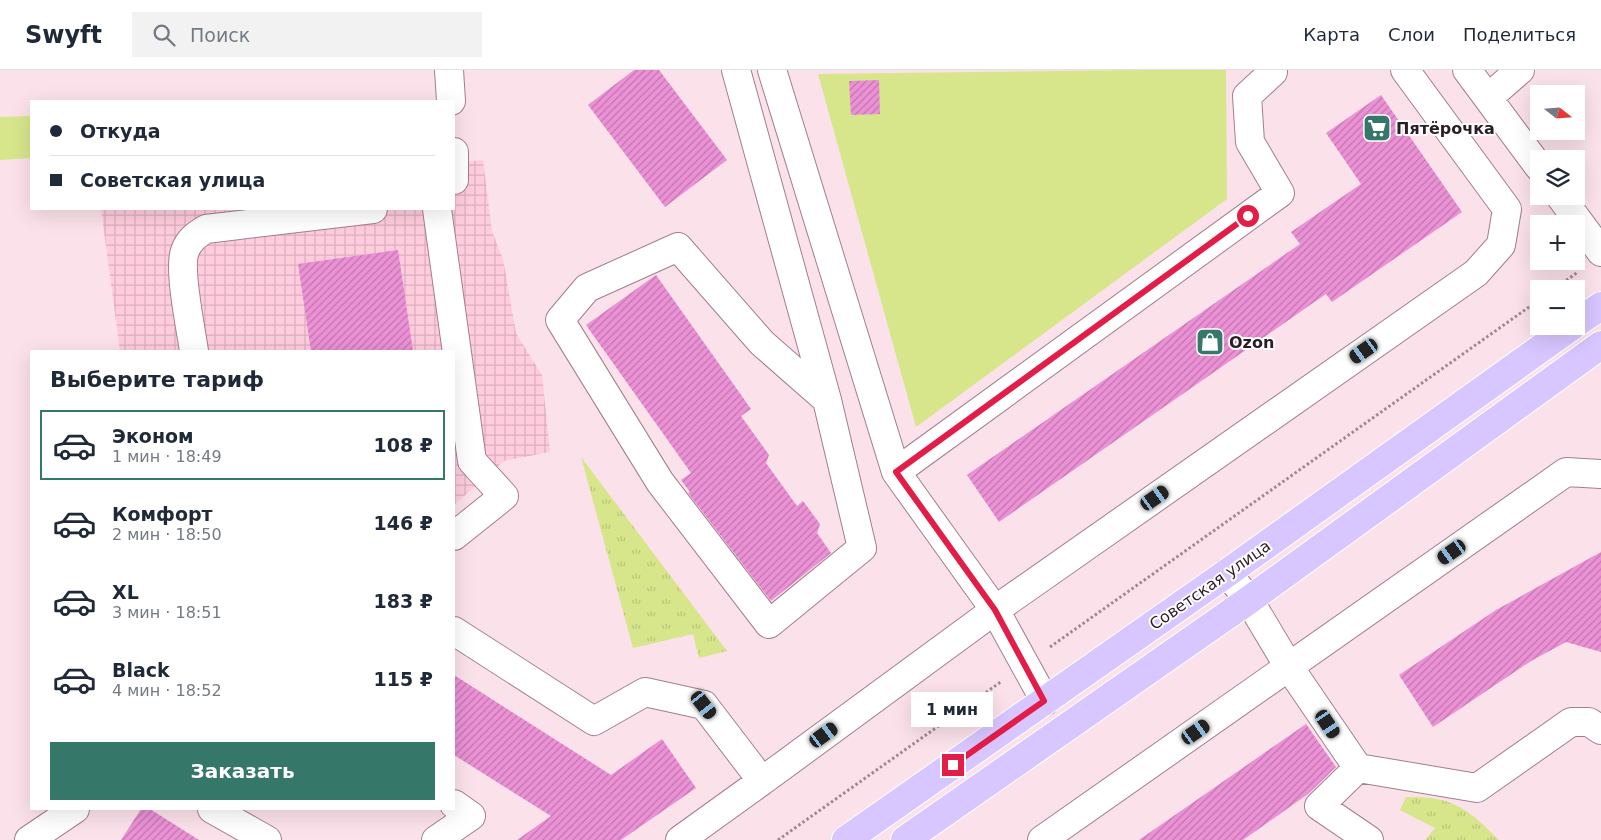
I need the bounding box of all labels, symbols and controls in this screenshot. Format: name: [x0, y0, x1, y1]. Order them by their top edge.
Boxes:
search box: [132, 12, 482, 57]
text: Swyft: [25, 21, 102, 49]
icon: search: [150, 21, 178, 49]
text: Поиск: [190, 24, 250, 46]
text: Карта: [1303, 24, 1360, 45]
text: Слои: [1388, 24, 1435, 45]
text: Поделиться: [1463, 24, 1576, 45]
north arrow: [1530, 85, 1585, 140]
map controls: [1530, 85, 1585, 335]
supermarket icon: Пятёрочка: [1362, 113, 1392, 143]
place label: Пятёрочка: [1396, 119, 1495, 138]
text: Откуда: [80, 120, 161, 142]
button: layers: [1530, 150, 1585, 205]
text: Советская улица: [80, 169, 265, 191]
route start: [1237, 205, 1259, 227]
button: +: [1530, 215, 1585, 270]
button: −: [1530, 280, 1585, 335]
shop icon: Ozon: [1195, 327, 1225, 357]
place label: Ozon: [1229, 333, 1274, 352]
car: [1347, 336, 1380, 366]
text: Выберите тариф: [50, 367, 264, 392]
icon: car: [52, 423, 97, 468]
text: Эконом: [112, 425, 194, 447]
text: 108 ₽: [374, 434, 433, 456]
text: 1 мин · 18:49: [112, 447, 222, 466]
car: [1138, 483, 1171, 513]
icon: car: [52, 501, 97, 546]
text: Комфорт: [112, 503, 213, 525]
text: 146 ₽: [374, 512, 433, 534]
text: 2 мин · 18:50: [112, 525, 222, 544]
street label: Советская улица: [1146, 536, 1274, 634]
car: [1435, 537, 1468, 567]
icon: car: [52, 579, 97, 624]
text: XL: [112, 581, 139, 603]
text: 183 ₽: [374, 590, 433, 612]
text: 3 мин · 18:51: [112, 603, 222, 622]
icon: car: [52, 657, 97, 702]
text: Black: [112, 659, 170, 681]
text: 115 ₽: [374, 668, 433, 690]
text: 4 мин · 18:52: [112, 681, 222, 700]
car: [688, 689, 719, 721]
callout: 1 мин: [912, 692, 994, 728]
text: 1 мин: [926, 700, 978, 719]
car: [1313, 707, 1342, 741]
car: [1179, 717, 1212, 747]
car: [807, 720, 840, 750]
button: Заказать: [50, 742, 435, 800]
route end: [942, 754, 964, 776]

